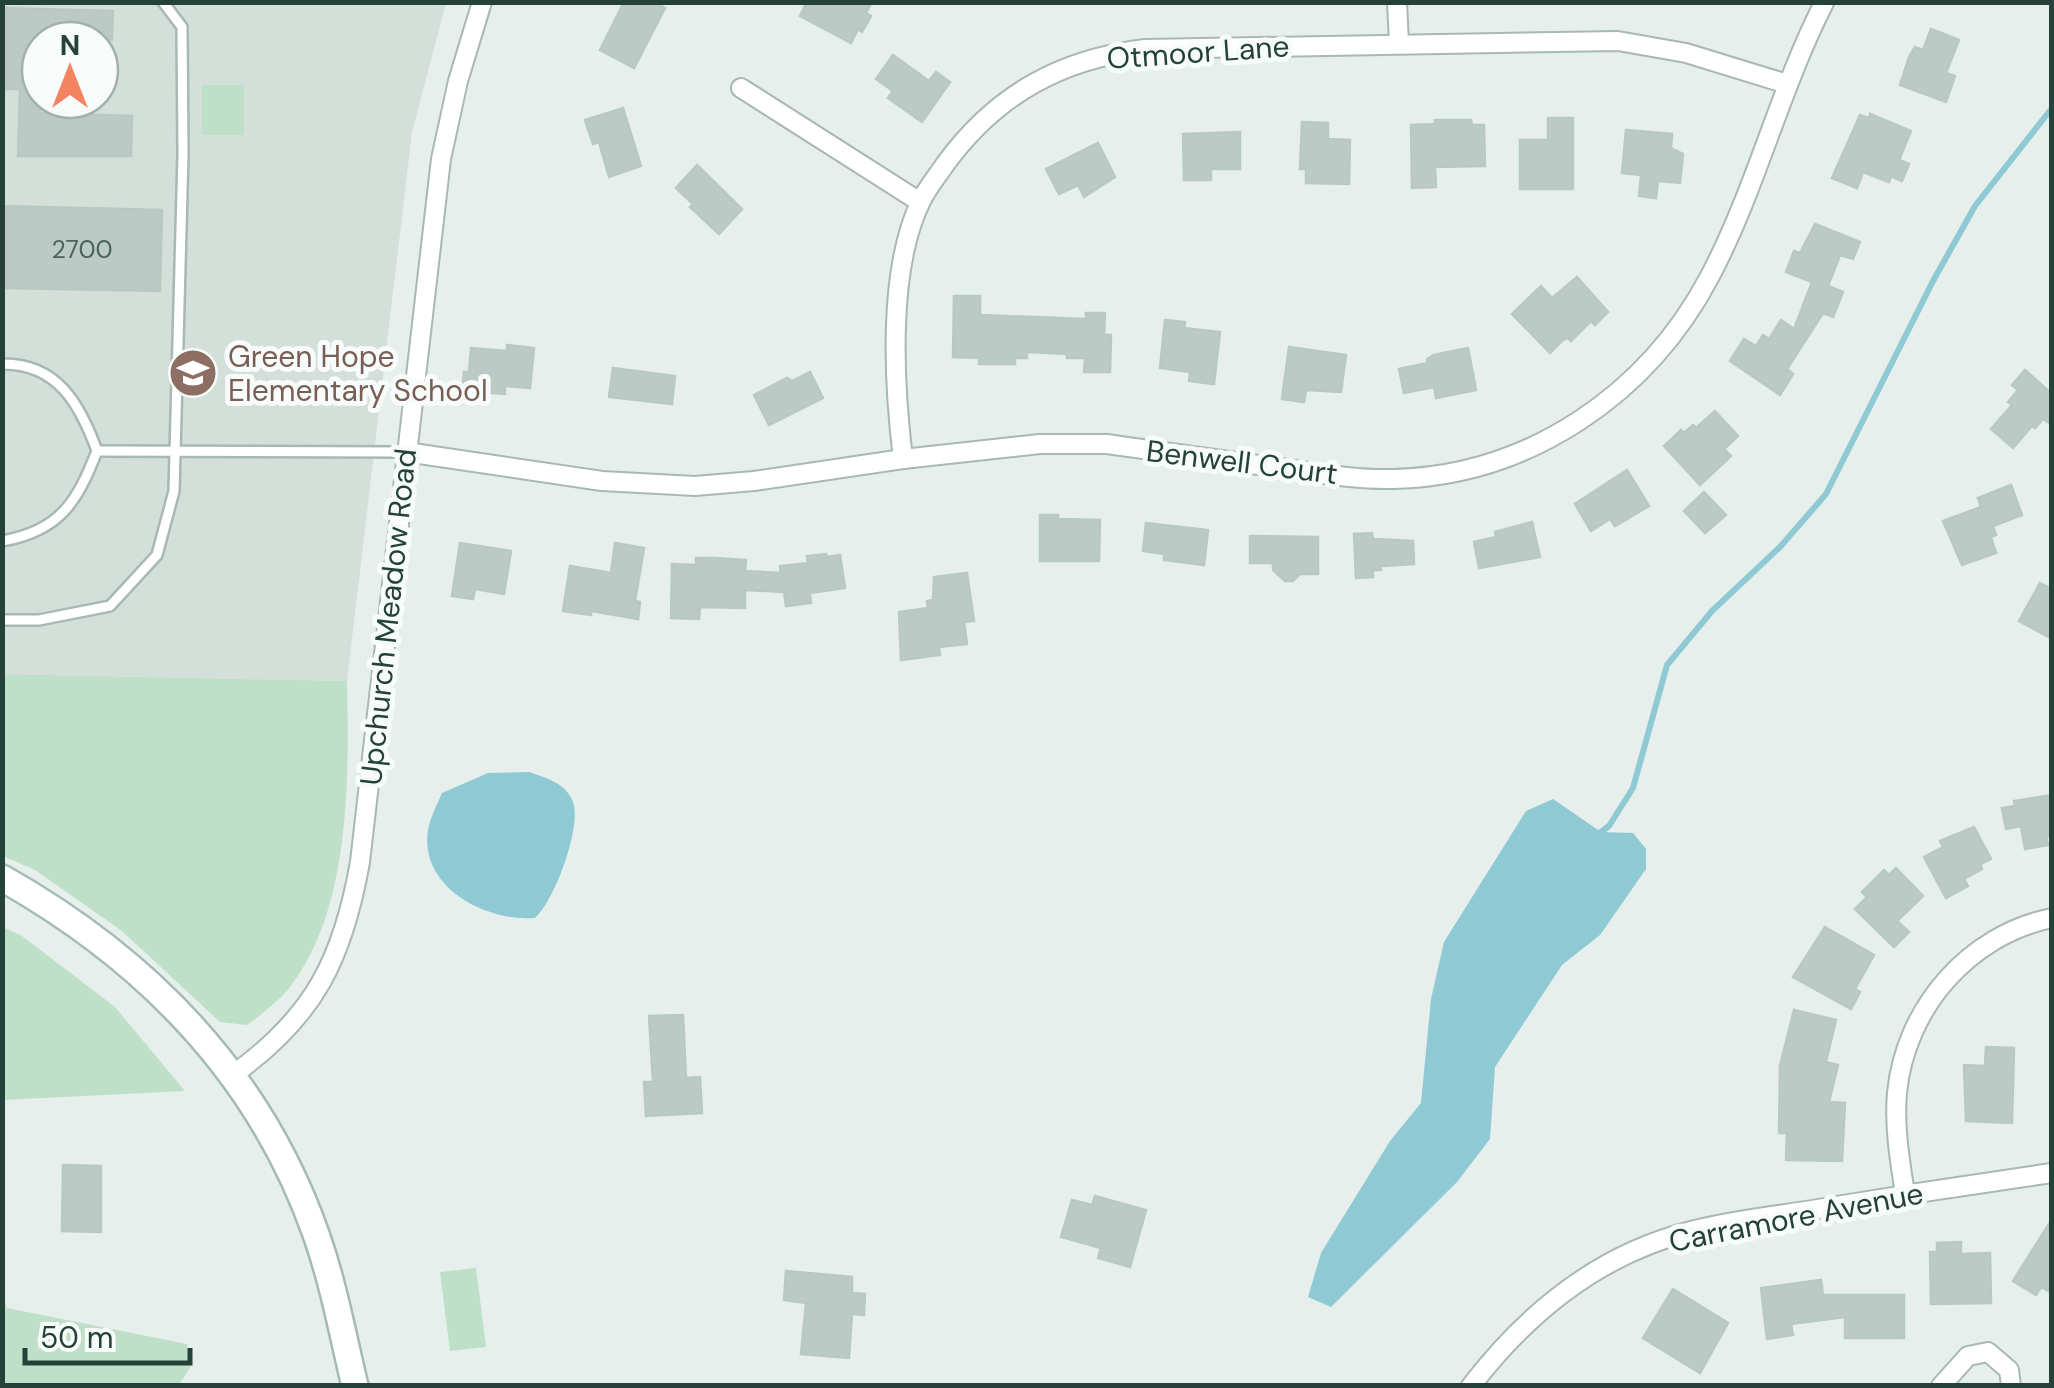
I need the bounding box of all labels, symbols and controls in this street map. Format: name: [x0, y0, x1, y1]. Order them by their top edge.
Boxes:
north arrow: [20, 20, 120, 120]
street label: Otmoor Lane: [1105, 26, 1291, 78]
text: N: [60, 27, 80, 64]
house number: 2700: [51, 233, 113, 266]
place label: Green Hope Elementary School: [228, 337, 488, 410]
school or university icon: Green Hope Elementary School: [167, 347, 219, 399]
street label: Benwell Court: [1144, 431, 1340, 493]
street label: Upchurch Meadow Road: [351, 447, 425, 787]
street label: Carramore Avenue: [1665, 1173, 1927, 1261]
scale bar: [25, 1303, 190, 1365]
text: 50 m: [40, 1318, 114, 1357]

